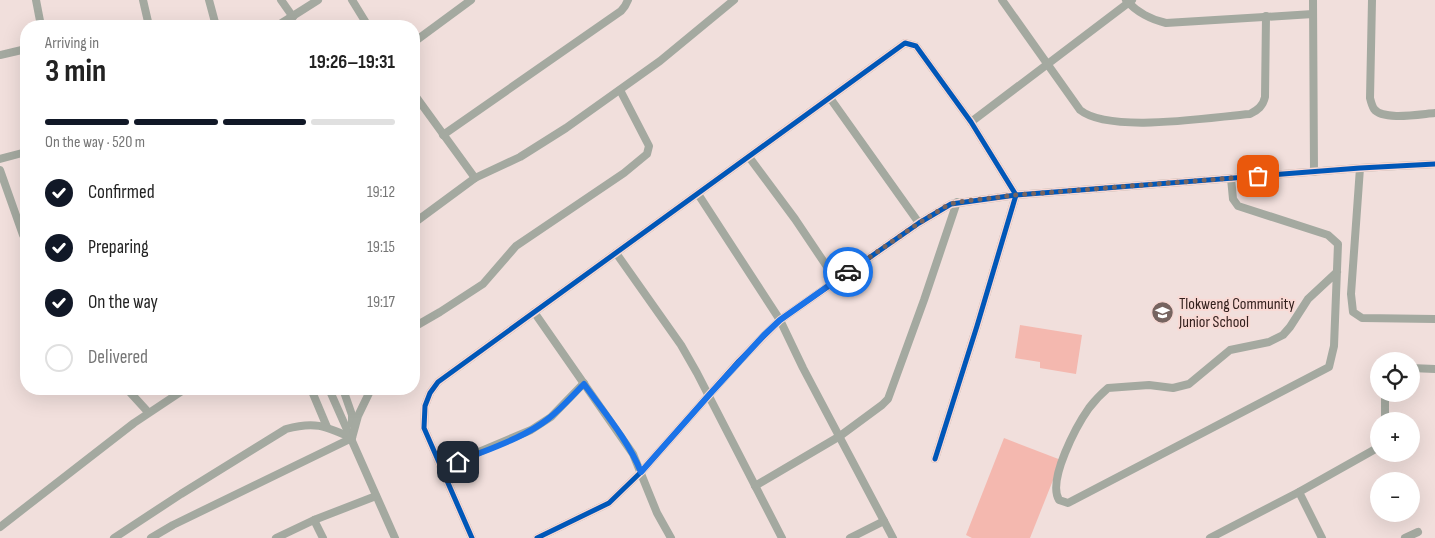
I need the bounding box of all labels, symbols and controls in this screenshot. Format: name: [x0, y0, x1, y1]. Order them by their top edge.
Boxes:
text: Arriving in: [45, 34, 99, 53]
text: 19:26–19:31: [309, 51, 395, 74]
text: 3 min: [45, 52, 106, 91]
text: On the way · 520 m: [45, 133, 145, 152]
pin: [1237, 155, 1279, 197]
icon: bag: [1244, 162, 1272, 190]
icon: check: [45, 179, 73, 207]
text: Confirmed: [88, 181, 155, 204]
text: 19:12: [367, 183, 395, 202]
icon: check: [45, 234, 73, 262]
text: Preparing: [88, 236, 149, 259]
text: 19:15: [367, 238, 395, 257]
courier: [823, 247, 873, 297]
icon: car: [834, 258, 862, 286]
icon: check: [45, 289, 73, 317]
text: On the way: [88, 291, 158, 314]
text: 19:17: [367, 293, 395, 312]
place label: Tlokweng Community Junior School: [1178, 295, 1295, 332]
school or university icon: Tlokweng Community Junior School: [1151, 300, 1175, 324]
text: Delivered: [88, 346, 148, 369]
map controls: [1370, 352, 1420, 522]
button: locate: [1370, 352, 1420, 402]
button: +: [1370, 412, 1420, 462]
pin: [437, 441, 479, 483]
icon: home: [444, 448, 472, 476]
button: −: [1370, 472, 1420, 522]

